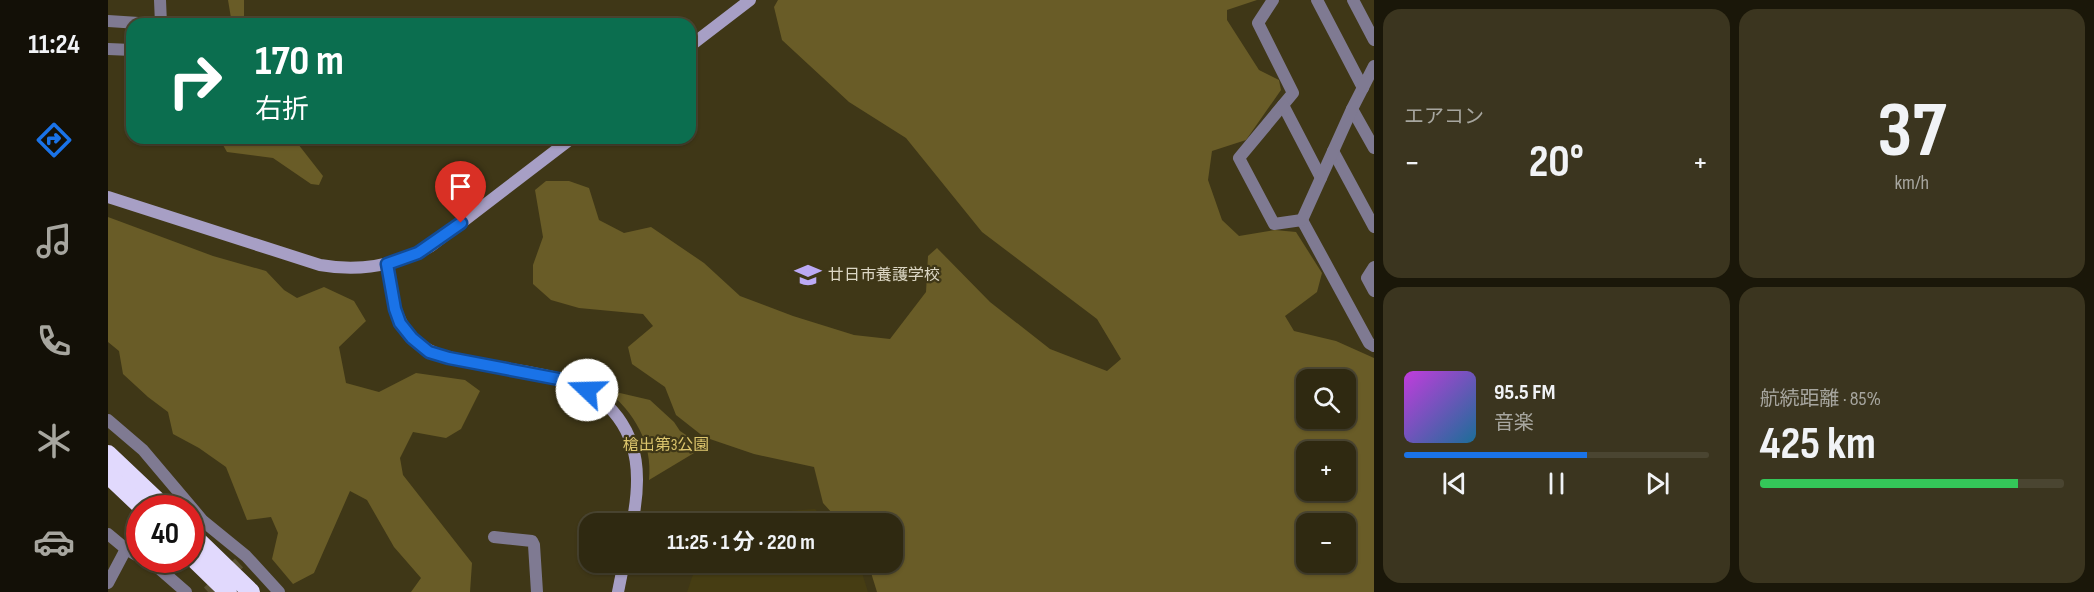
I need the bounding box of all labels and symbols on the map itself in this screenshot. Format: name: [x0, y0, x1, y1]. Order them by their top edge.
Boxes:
pin: [435, 161, 486, 223]
school or university icon: 廿日市養護学校: [793, 260, 823, 290]
place label: 廿日市養護学校: [828, 266, 940, 285]
position arrow: [555, 358, 619, 422]
park label: 槍出第3公園: [623, 436, 709, 455]
speed limit sign: 40: [126, 495, 204, 573]

